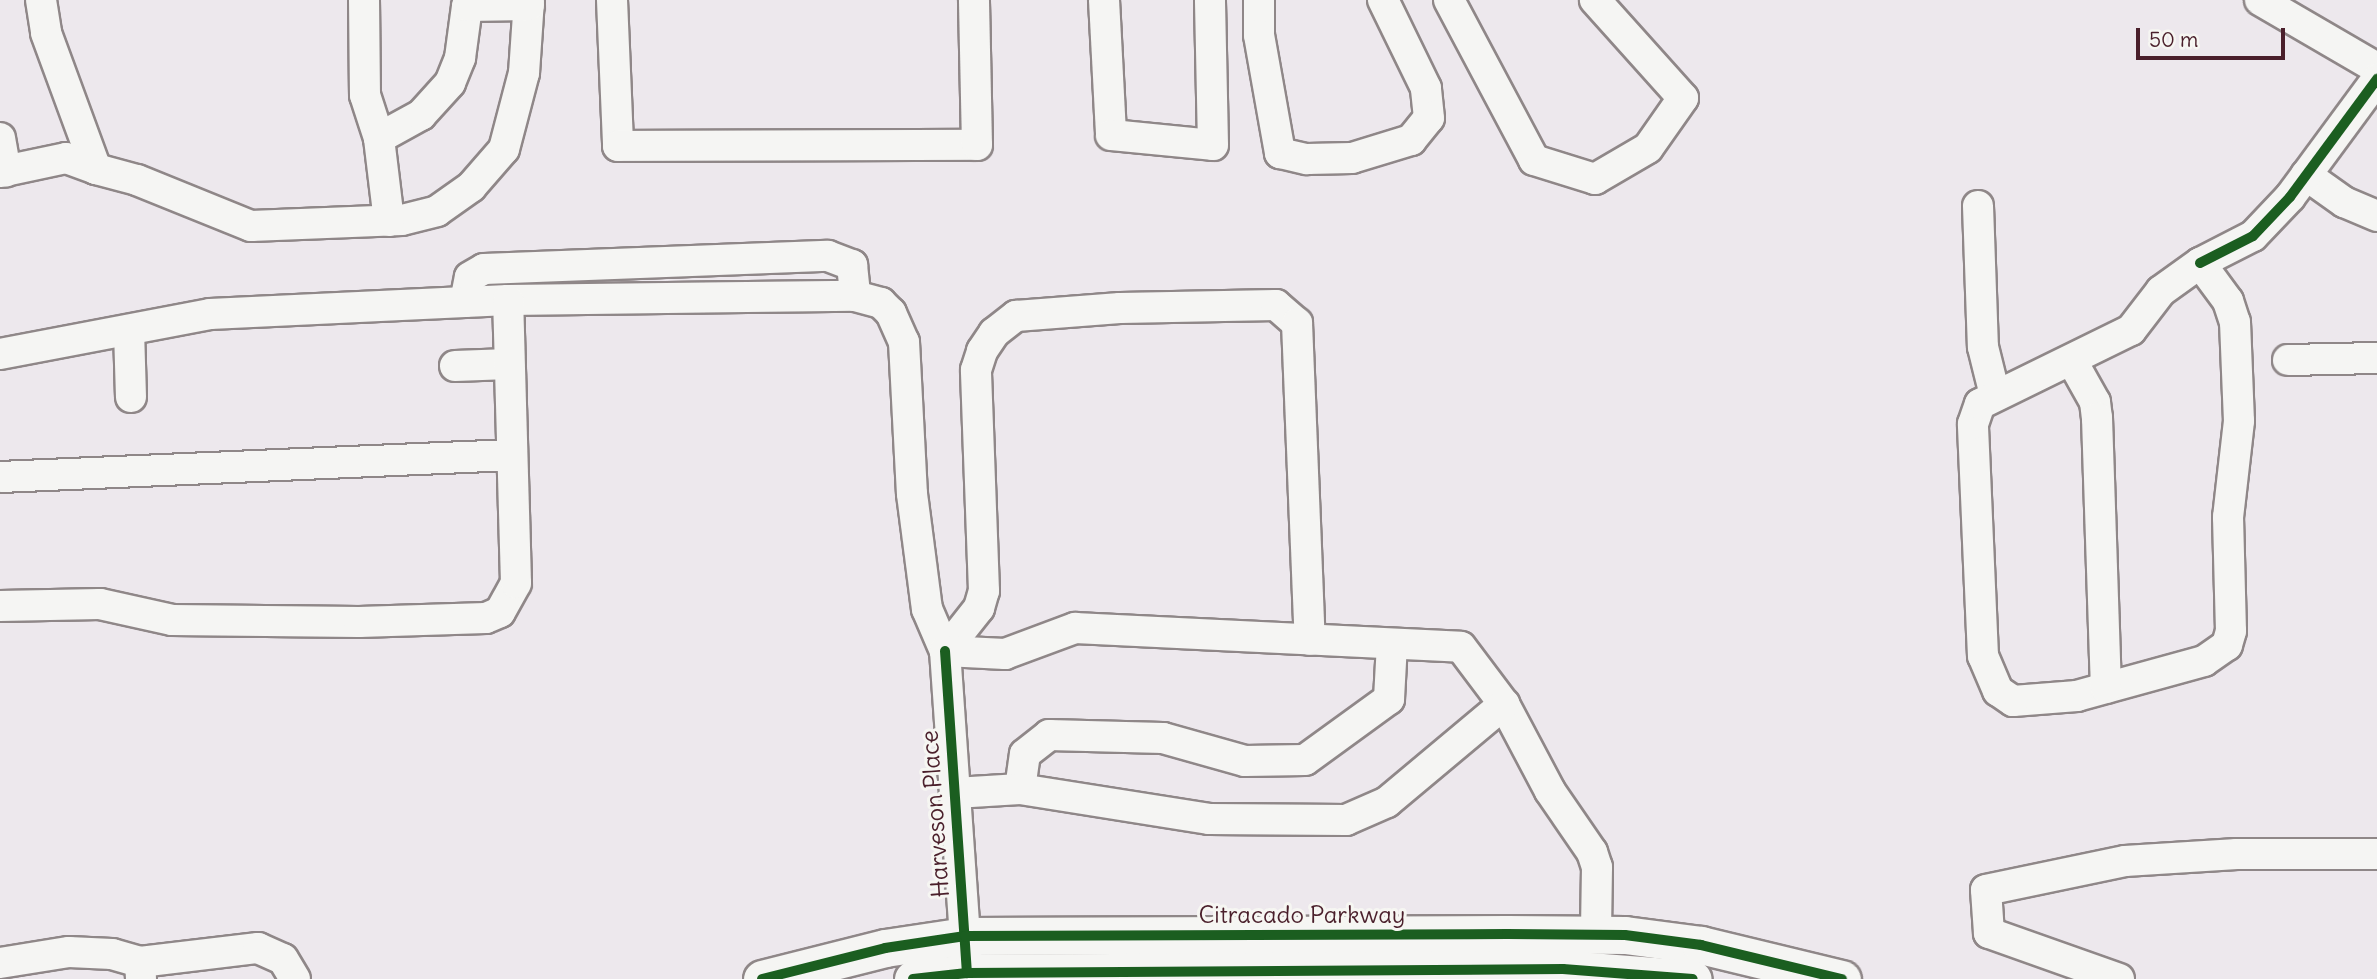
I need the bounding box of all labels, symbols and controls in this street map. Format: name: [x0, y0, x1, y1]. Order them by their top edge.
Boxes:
scale bar: [2139, 14, 2288, 58]
text: 50 m: [2149, 26, 2198, 53]
street label: Harveson Place: [915, 729, 955, 899]
street label: Citracado Parkway: [1199, 901, 1405, 929]

